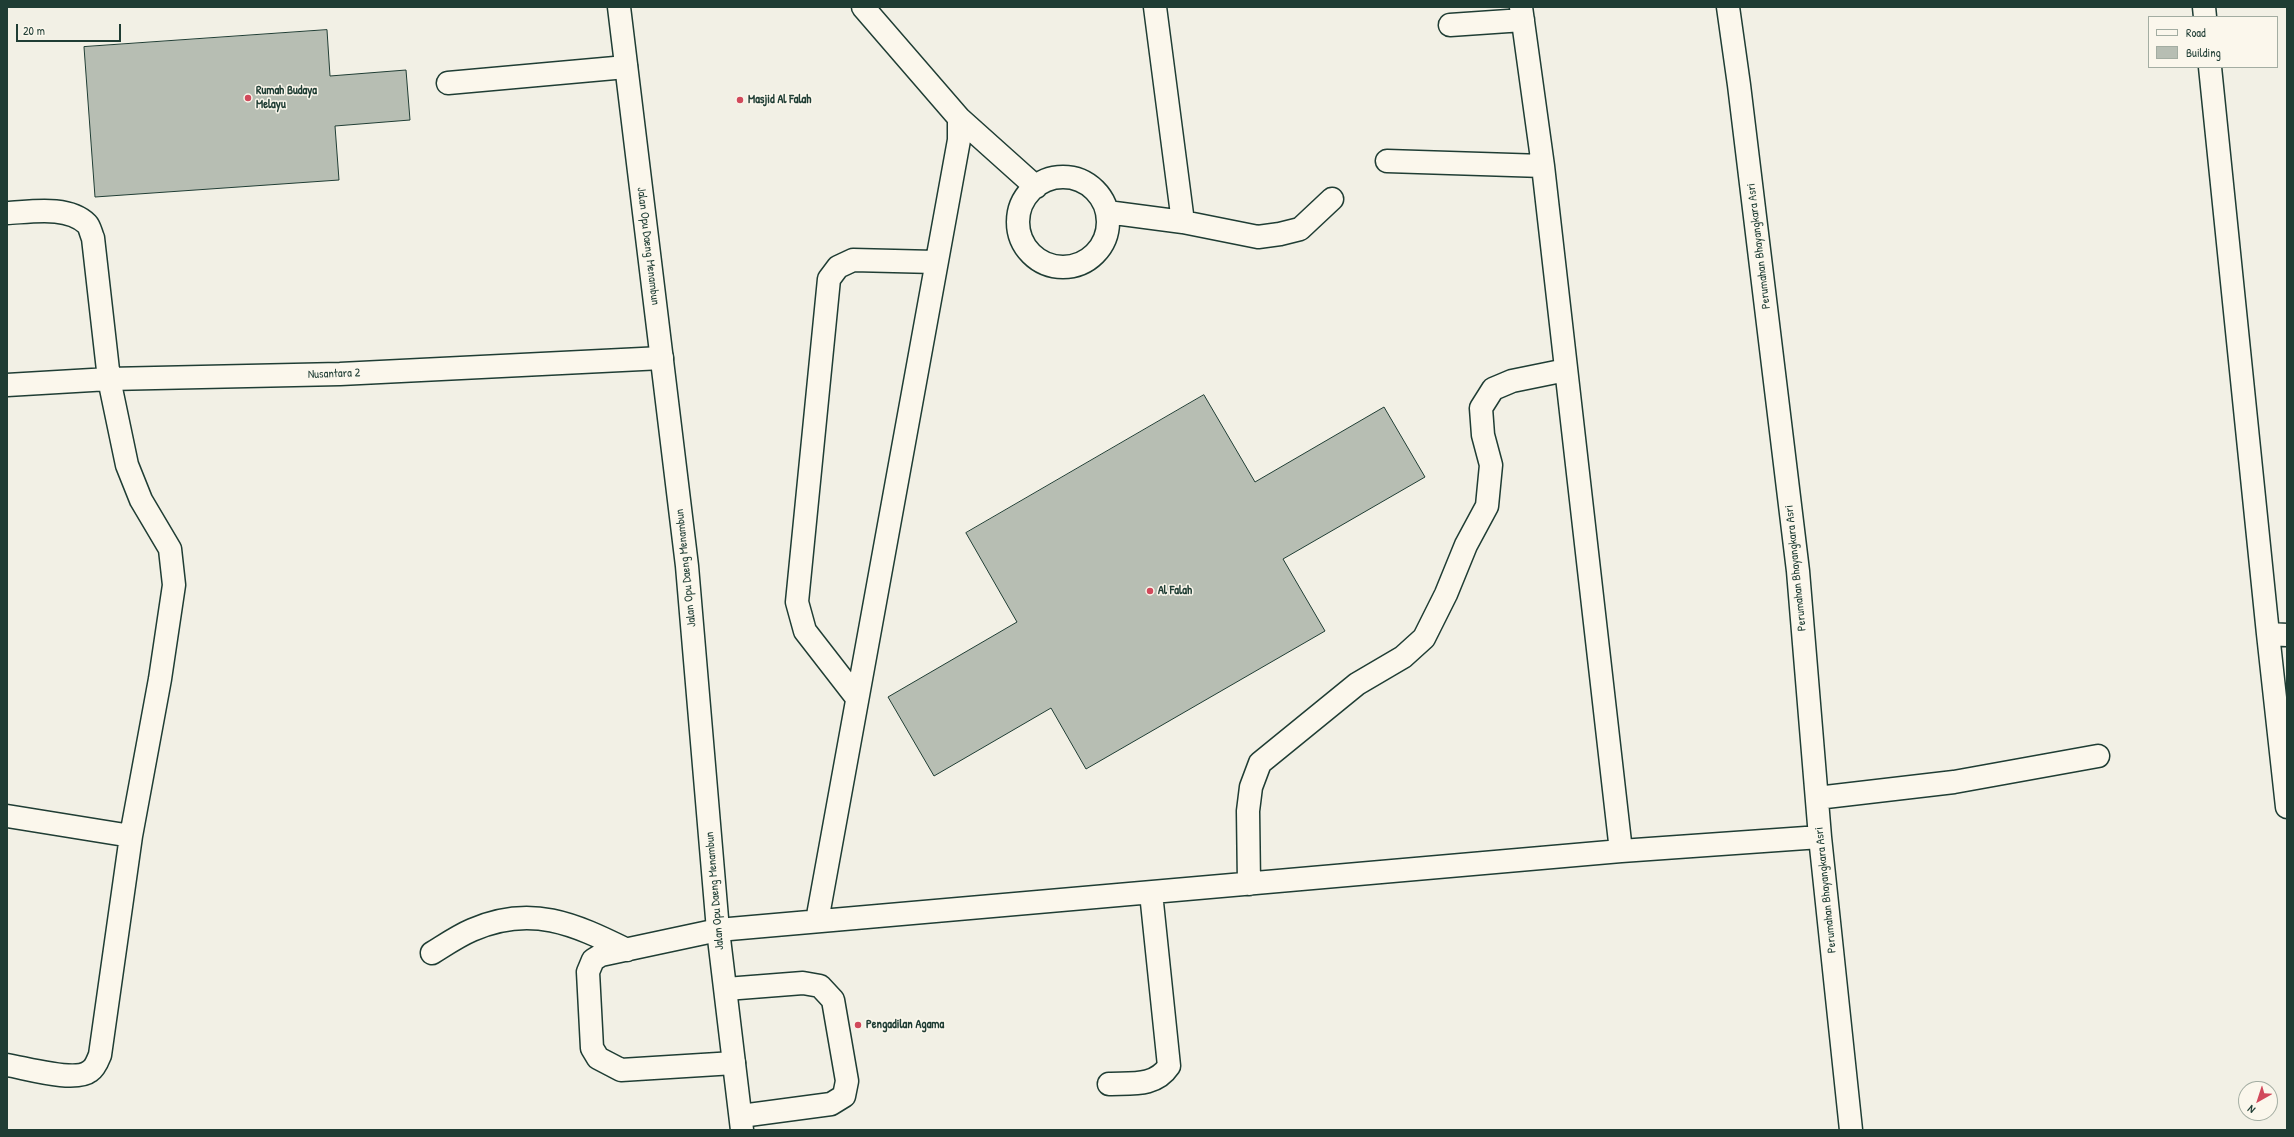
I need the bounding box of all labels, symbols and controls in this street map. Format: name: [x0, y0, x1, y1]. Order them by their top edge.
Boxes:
scale bar: [18, 16, 123, 42]
legend: [2148, 16, 2278, 68]
text: 20 m: [23, 22, 45, 39]
text: Road: [2186, 24, 2206, 41]
text: Building: [2186, 44, 2221, 61]
place label: Rumah Budaya Melayu: [256, 84, 317, 112]
marker: Rumah Budaya Melayu: [243, 93, 253, 103]
place label: Masjid Al Falah: [748, 93, 811, 107]
marker: Masjid Al Falah: [735, 95, 745, 105]
street label: Perumahan Bhayangkara Asri: [1744, 182, 1774, 310]
street label: Jalan Opu Daeng Menambun: [634, 186, 662, 306]
street label: Nusantara 2: [308, 366, 360, 382]
street label: Perumahan Bhayangkara Asri: [1782, 504, 1810, 632]
street label: Jalan Opu Daeng Menambun: [673, 508, 699, 628]
place label: Al Falah: [1158, 584, 1192, 598]
marker: Al Falah: [1145, 586, 1155, 596]
street label: Perumahan Bhayangkara Asri: [1812, 826, 1840, 954]
street label: Jalan Opu Daeng Menambun: [703, 831, 727, 951]
place label: Pengadilan Agama: [866, 1018, 944, 1032]
marker: Pengadilan Agama: [853, 1020, 863, 1030]
north arrow: [2238, 1081, 2278, 1121]
text: N: [2244, 1102, 2258, 1117]

